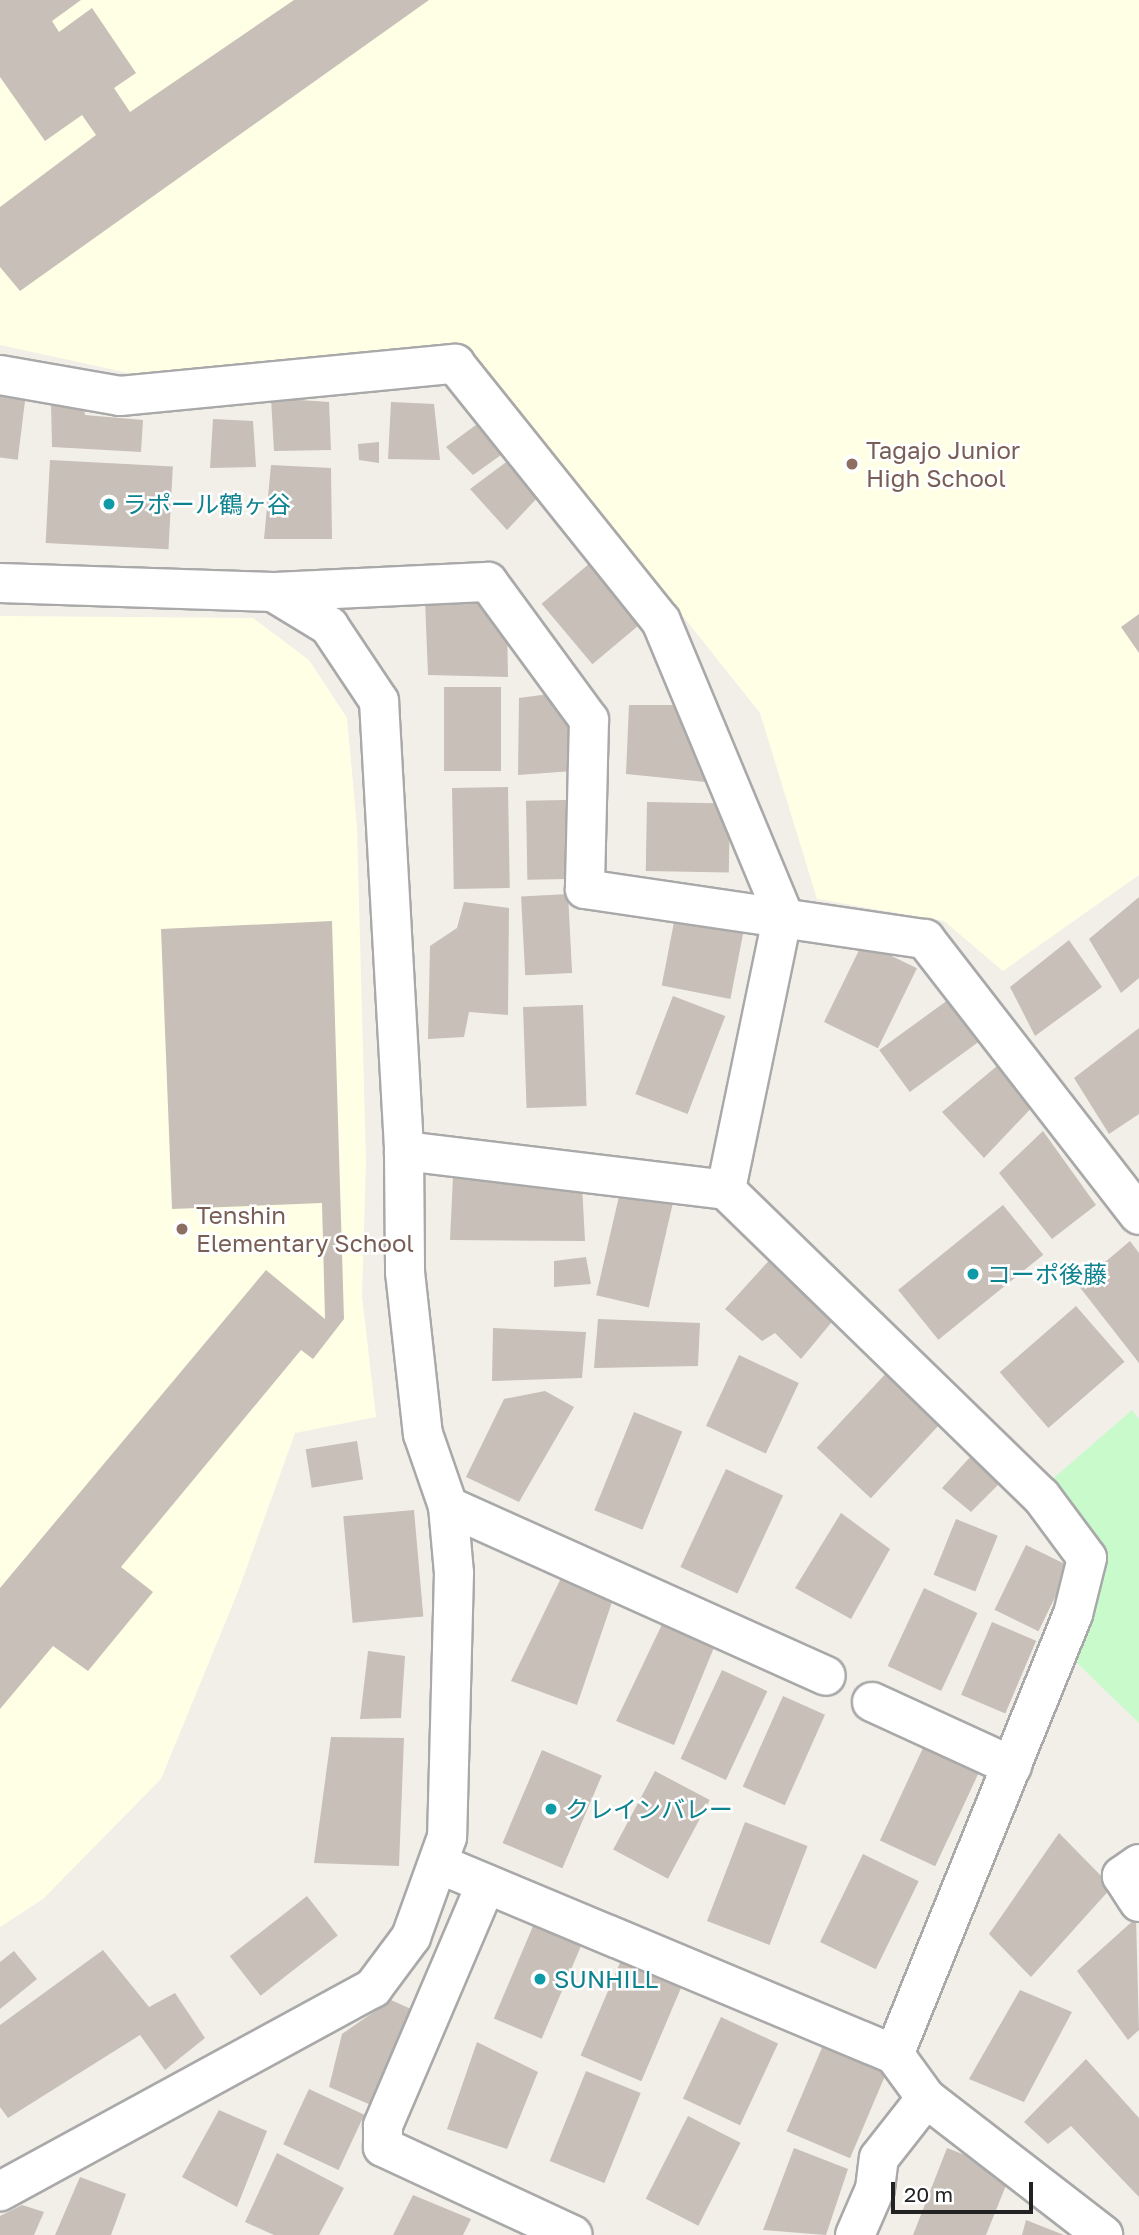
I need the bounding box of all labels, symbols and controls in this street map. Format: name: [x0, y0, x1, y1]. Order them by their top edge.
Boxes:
place label: Tagajo Junior High School: [866, 436, 1020, 492]
marker: Tagajo Junior High School: [844, 456, 860, 472]
place label: ラポール鶴ヶ谷: [123, 490, 291, 518]
marker: ラポール鶴ヶ谷: [101, 496, 117, 512]
place label: Tenshin Elementary School: [196, 1201, 414, 1257]
marker: Tenshin Elementary School: [174, 1221, 190, 1237]
place label: コーポ後藤: [987, 1260, 1107, 1288]
marker: コーポ後藤: [965, 1266, 981, 1282]
place label: クレインバレー: [565, 1795, 733, 1823]
marker: クレインバレー: [543, 1801, 559, 1817]
place label: SUNHILL: [554, 1965, 658, 1993]
marker: SUNHILL: [532, 1971, 548, 1987]
scale bar: [894, 2168, 1036, 2212]
text: 20 m: [904, 2181, 953, 2207]

